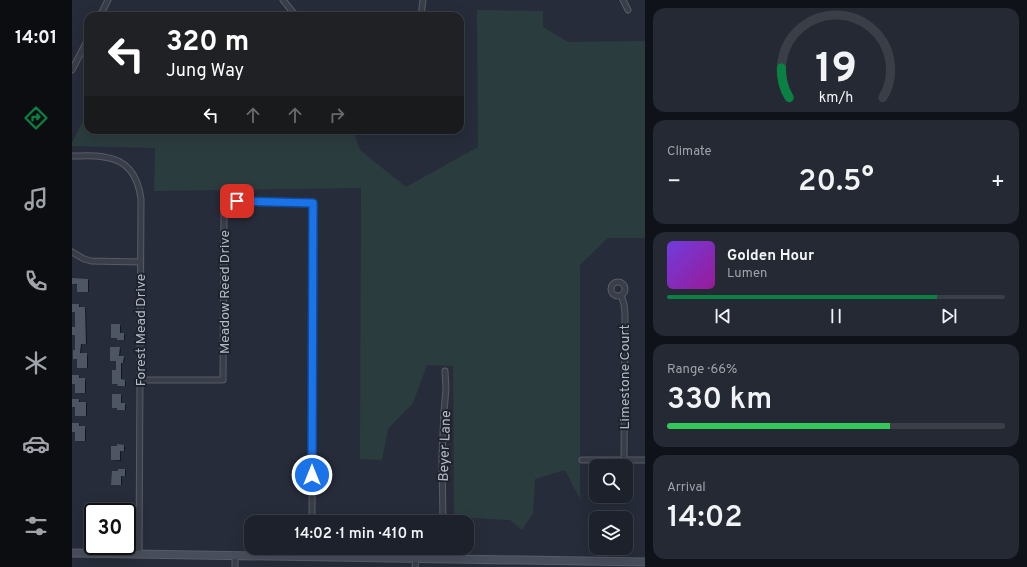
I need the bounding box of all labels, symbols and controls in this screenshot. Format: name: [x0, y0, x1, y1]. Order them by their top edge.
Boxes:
text: 320 m: [166, 25, 249, 61]
text: 14:01: [15, 27, 57, 50]
icon: left: [100, 28, 152, 80]
text: 19: [815, 44, 857, 97]
text: Jung Way: [166, 60, 244, 83]
text: km/h: [819, 89, 853, 107]
icon: directions: [22, 104, 50, 132]
icon: left: [200, 104, 222, 126]
icon: ahead: [242, 104, 264, 126]
icon: ahead: [284, 104, 306, 126]
icon: right: [326, 104, 348, 126]
text: Climate: [667, 144, 712, 160]
text: 20.5°: [798, 164, 874, 201]
text: −: [667, 169, 681, 196]
text: +: [991, 169, 1005, 196]
pin: [220, 184, 254, 218]
icon: music: [22, 185, 50, 213]
icon: arrive: [226, 190, 248, 212]
street label: Meadow Reed Drive: [217, 230, 234, 354]
text: Golden Hour: [727, 247, 814, 266]
text: Lumen: [727, 266, 767, 282]
icon: phone: [22, 267, 50, 295]
street label: Forest Mead Drive: [133, 274, 150, 386]
icon: previous: [712, 305, 734, 327]
icon: pause: [825, 305, 847, 327]
icon: next: [938, 305, 960, 327]
street label: Limestone Court: [617, 325, 634, 429]
icon: climate: [22, 349, 50, 377]
text: Range · 66%: [667, 362, 737, 378]
text: 330 km: [667, 382, 772, 419]
street label: Beyer Lane: [436, 410, 455, 482]
icon: car: [22, 430, 50, 458]
position arrow: [291, 454, 333, 496]
map controls: [589, 459, 633, 555]
button: search: [589, 459, 633, 503]
text: Arrival: [667, 480, 706, 496]
text: 14:02: [667, 500, 743, 537]
speed limit sign: 30: [84, 503, 136, 555]
button: layers: [589, 511, 633, 555]
icon: filters: [22, 512, 50, 540]
text: 14:02 · 1 min · 410 m: [294, 525, 424, 544]

